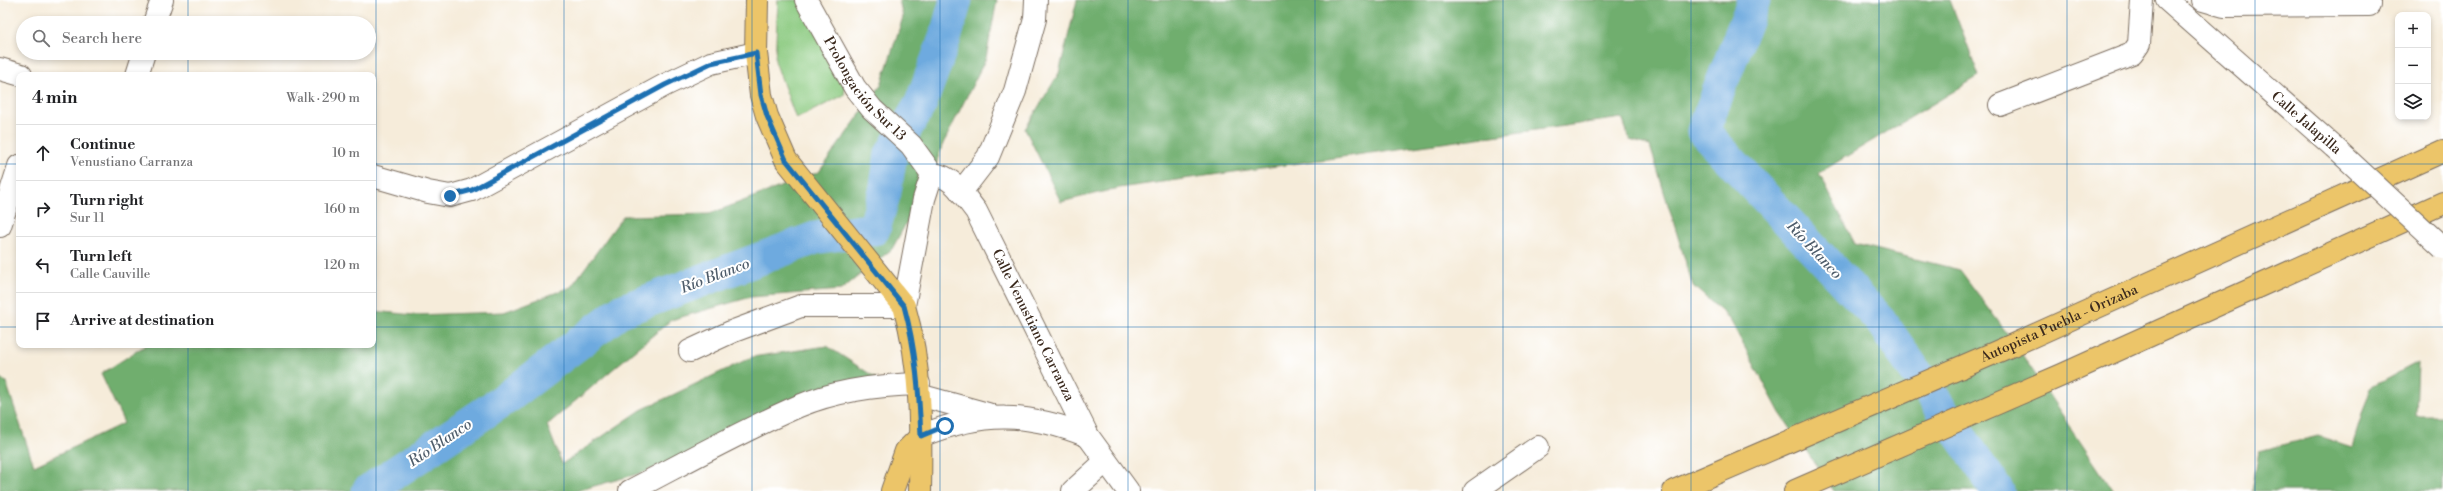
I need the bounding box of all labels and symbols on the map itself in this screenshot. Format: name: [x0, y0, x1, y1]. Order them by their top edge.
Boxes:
street label: Prolongación Sur 13: [819, 33, 910, 145]
street label: Calle Jalapilla: [2267, 88, 2346, 159]
route end: [441, 187, 459, 205]
water label: Río Blanco: [1782, 216, 1846, 283]
street label: Calle Venustiano Carranza: [987, 246, 1079, 405]
water label: Río Blanco: [677, 254, 753, 298]
street label: Autopista Puebla - Orizaba: [1977, 280, 2142, 367]
water label: Río Blanco: [404, 415, 476, 472]
route start: [936, 417, 954, 435]

